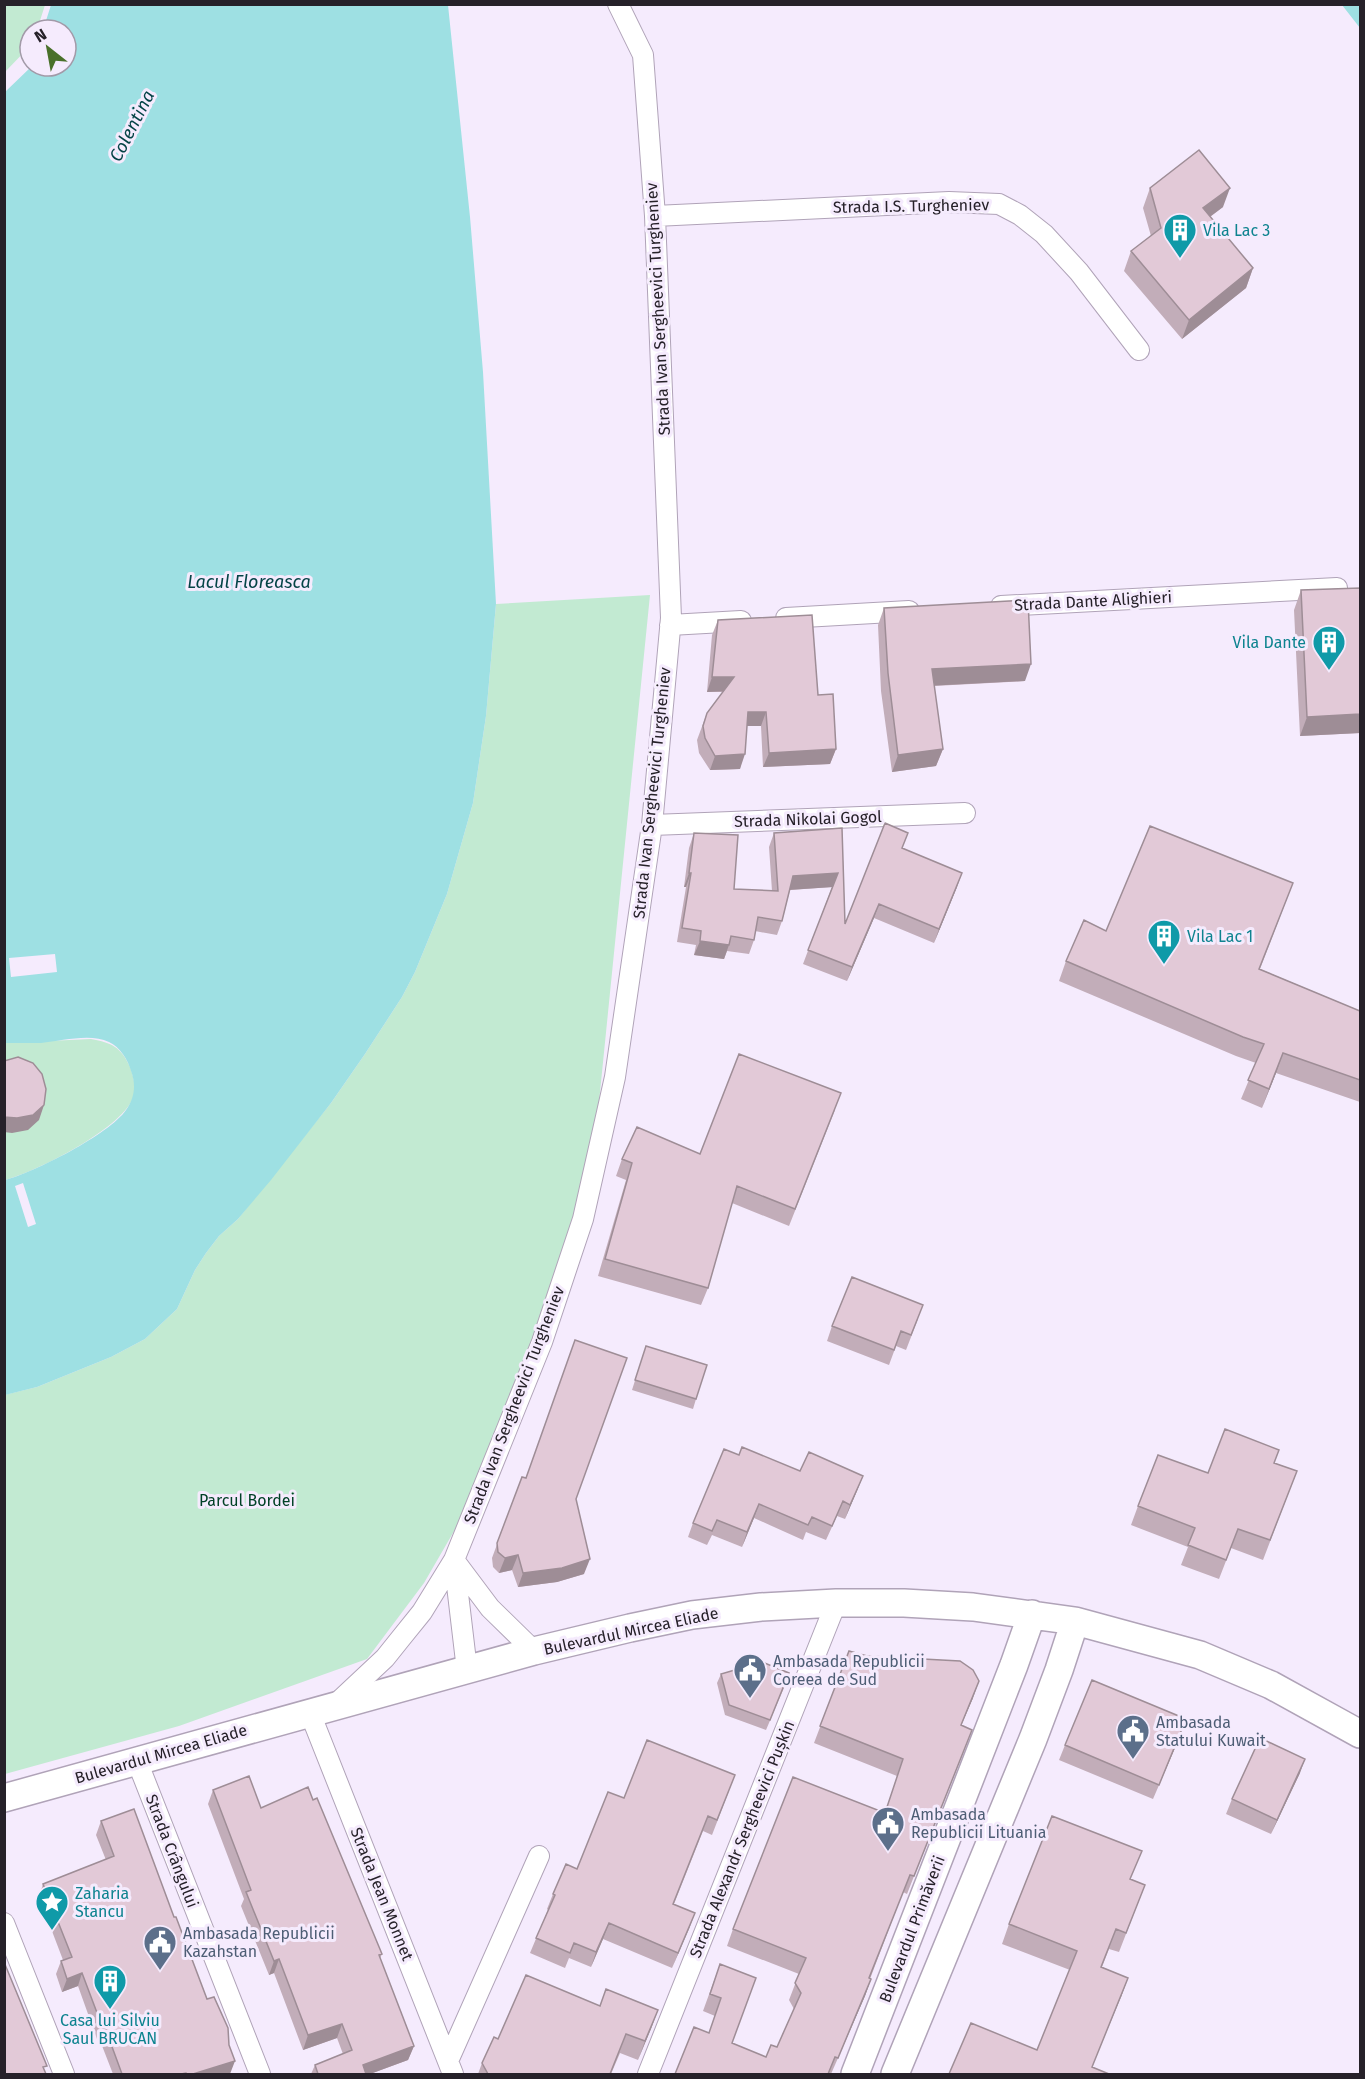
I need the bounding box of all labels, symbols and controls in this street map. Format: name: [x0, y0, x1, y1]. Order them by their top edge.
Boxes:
north arrow: [18, 18, 78, 78]
text: N: [31, 25, 50, 46]
water label: Colentina: [105, 87, 159, 165]
street label: Strada Ivan Sergheevici Turgheniev: [642, 182, 674, 436]
street label: Strada I.S. Turgheniev: [833, 195, 989, 217]
building icon: Vila Lac 3: [1162, 212, 1198, 259]
place label: Vila Lac 3: [1203, 221, 1270, 240]
water label: Lacul Floreasca: [187, 571, 311, 593]
street label: Strada Dante Alighieri: [1014, 587, 1172, 615]
building icon: Vila Dante: [1311, 624, 1347, 671]
place label: Vila Dante: [1233, 633, 1306, 652]
street label: Strada Ivan Sergheevici Turgheniev: [629, 666, 675, 920]
street label: Strada Nikolai Gogol: [734, 807, 882, 831]
building icon: Vila Lac 1: [1146, 918, 1182, 965]
place label: Vila Lac 1: [1187, 927, 1253, 946]
street label: Strada Ivan Sergheevici Turgheniev: [460, 1283, 568, 1526]
park label: Parcul Bordei: [199, 1491, 295, 1510]
street label: Bulevardul Mircea Eliade: [542, 1603, 720, 1659]
public building icon: Ambasada Republicii Coreea de Sud: [732, 1652, 768, 1699]
place label: Ambasada Republicii Coreea de Sud: [773, 1652, 925, 1689]
public building icon: Ambasada Statului Kuwait: [1115, 1713, 1151, 1760]
place label: Ambasada Statului Kuwait: [1156, 1713, 1266, 1750]
street label: Strada Alexandr Sergheevici Pușkin: [686, 1718, 799, 1961]
street label: Bulevardul Mircea Eliade: [73, 1720, 249, 1788]
street label: Strada Crângului: [142, 1792, 202, 1910]
public building icon: Ambasada Republicii Lituania: [870, 1805, 906, 1852]
place label: Ambasada Republicii Lituania: [911, 1805, 1046, 1842]
street label: Strada Jean Monnet: [347, 1825, 418, 1964]
street label: Bulevardul Primăverii: [875, 1853, 949, 2005]
place icon: Zaharia Stancu: [34, 1884, 70, 1931]
place label: Zaharia Stancu: [75, 1884, 129, 1921]
public building icon: Ambasada Republicii Kazahstan: [142, 1924, 178, 1971]
place label: Ambasada Republicii Kazahstan: [183, 1924, 335, 1961]
building icon: Casa lui Silviu Saul BRUCAN: [92, 1963, 128, 2010]
place label: Casa lui Silviu Saul BRUCAN: [60, 2011, 160, 2048]

